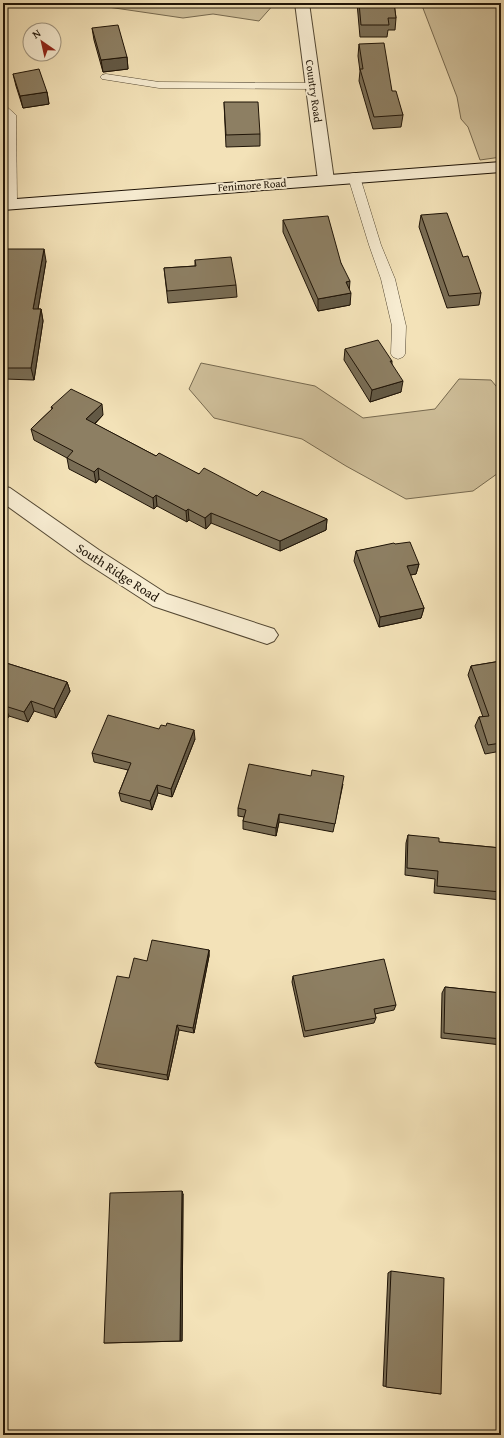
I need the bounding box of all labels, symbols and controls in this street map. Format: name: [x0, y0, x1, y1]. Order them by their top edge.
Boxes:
north arrow: [22, 22, 62, 62]
text: N: [29, 25, 44, 42]
street label: Country Road: [302, 59, 326, 123]
street label: Fenimore Road: [217, 175, 287, 195]
street label: South Ridge Road: [73, 538, 163, 606]

